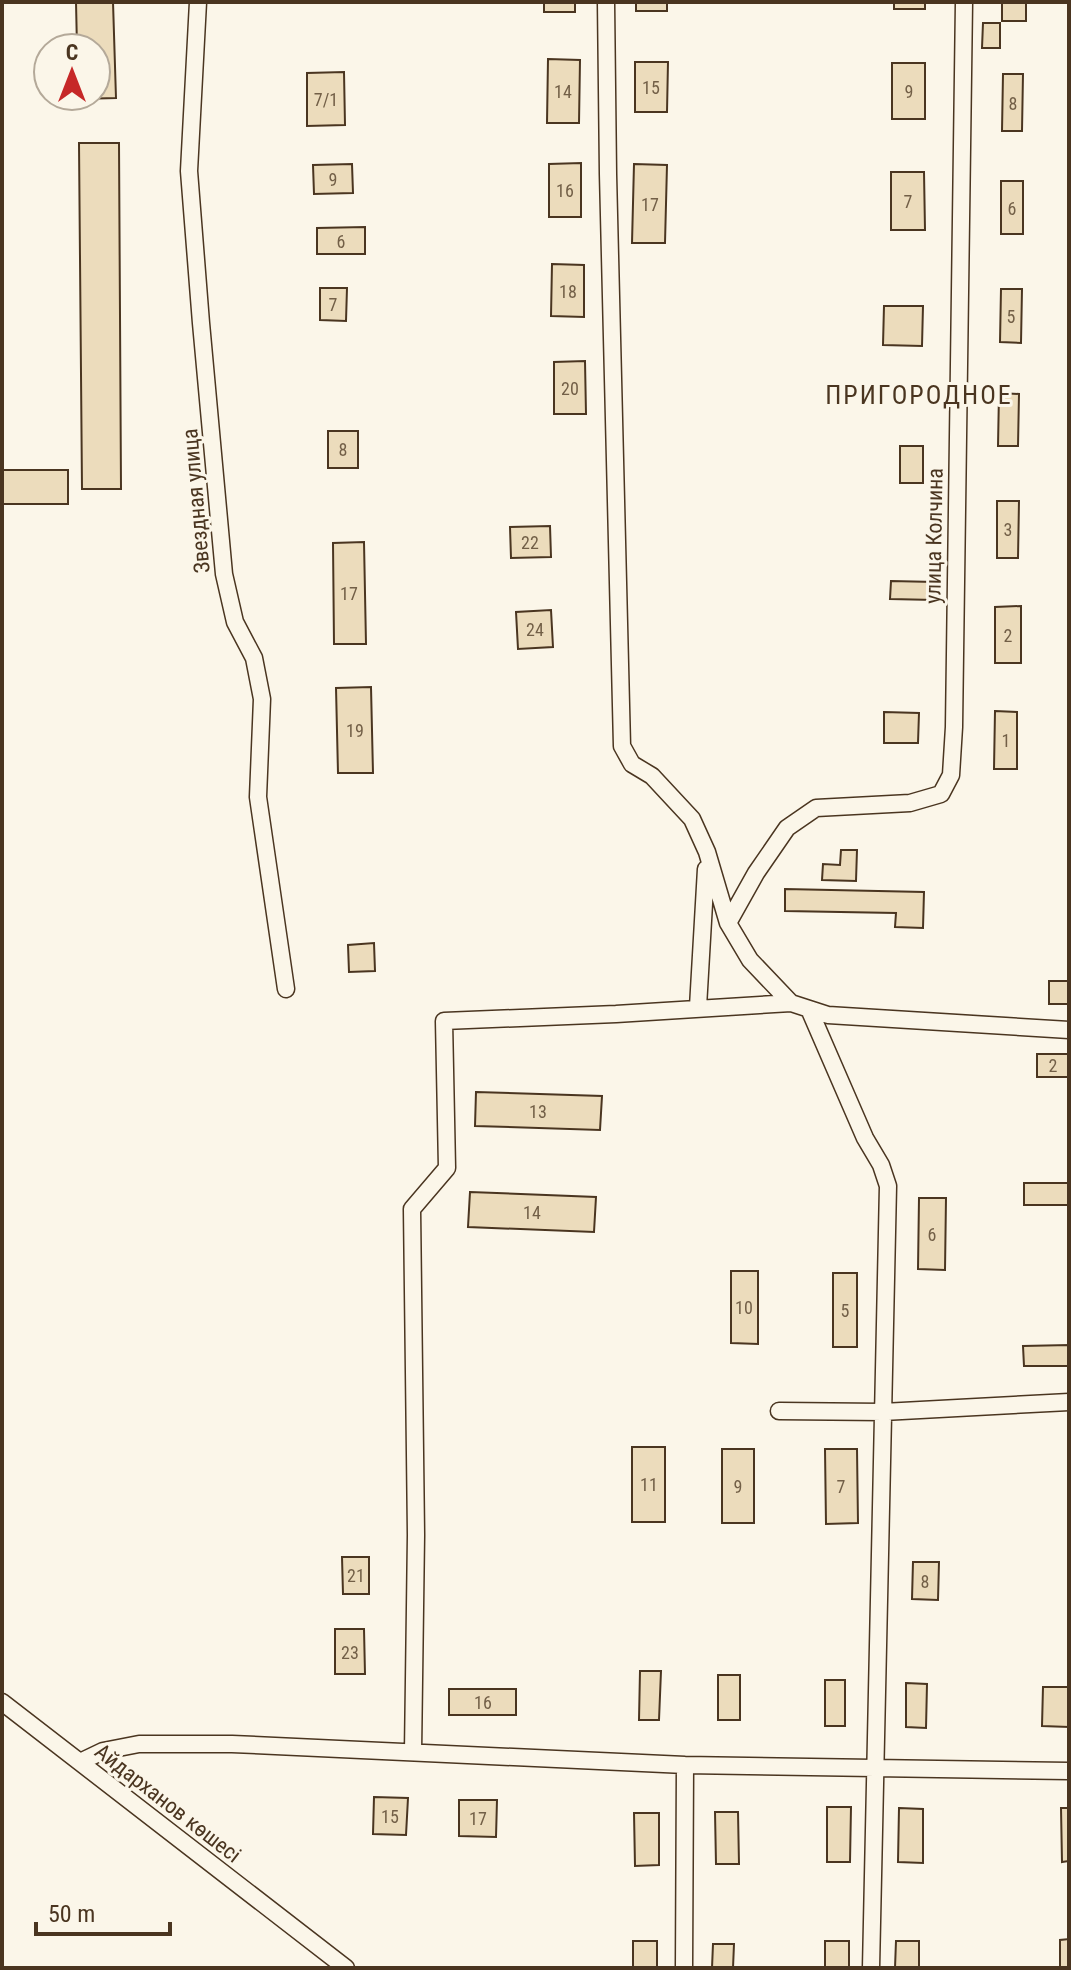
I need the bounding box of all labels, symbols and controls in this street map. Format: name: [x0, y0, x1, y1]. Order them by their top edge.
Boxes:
north arrow: [32, 32, 112, 112]
text: С: [66, 40, 78, 65]
house number: 15: [642, 77, 660, 98]
house number: 14: [554, 81, 572, 102]
house number: 9: [905, 81, 913, 102]
house number: 7/1: [314, 89, 338, 110]
house number: 8: [1009, 93, 1017, 114]
house number: 9: [329, 169, 337, 190]
house number: 16: [556, 180, 574, 201]
house number: 7: [904, 191, 913, 212]
house number: 17: [641, 194, 659, 215]
house number: 6: [1008, 198, 1016, 219]
house number: 6: [337, 231, 345, 252]
house number: 18: [559, 281, 577, 302]
house number: 7: [329, 294, 338, 315]
house number: 5: [1007, 306, 1016, 327]
house number: 20: [561, 378, 579, 399]
district label: ПРИГОРОДНОЕ: [825, 380, 1013, 410]
street label: Звездная улица: [177, 428, 215, 574]
house number: 8: [339, 439, 347, 460]
street label: улица Колчина: [920, 468, 948, 604]
house number: 3: [1004, 519, 1012, 540]
house number: 22: [521, 532, 539, 553]
house number: 17: [340, 583, 358, 604]
house number: 24: [526, 619, 544, 640]
house number: 2: [1004, 625, 1013, 646]
house number: 19: [346, 720, 364, 741]
house number: 1: [1002, 730, 1010, 751]
house number: 2: [1049, 1055, 1058, 1076]
house number: 13: [529, 1101, 547, 1122]
house number: 14: [523, 1202, 541, 1223]
house number: 6: [928, 1224, 936, 1245]
house number: 10: [735, 1297, 753, 1318]
house number: 5: [841, 1300, 850, 1321]
house number: 11: [640, 1474, 658, 1495]
house number: 9: [734, 1476, 742, 1497]
house number: 7: [837, 1476, 846, 1497]
house number: 21: [347, 1565, 365, 1586]
house number: 8: [921, 1571, 929, 1592]
house number: 23: [341, 1642, 359, 1663]
house number: 16: [474, 1692, 492, 1713]
street label: Айдарханов көшесі: [90, 1738, 246, 1868]
house number: 15: [381, 1806, 399, 1827]
house number: 17: [469, 1808, 487, 1829]
scale bar: [36, 1886, 170, 1936]
text: 50 m: [48, 1900, 95, 1928]

